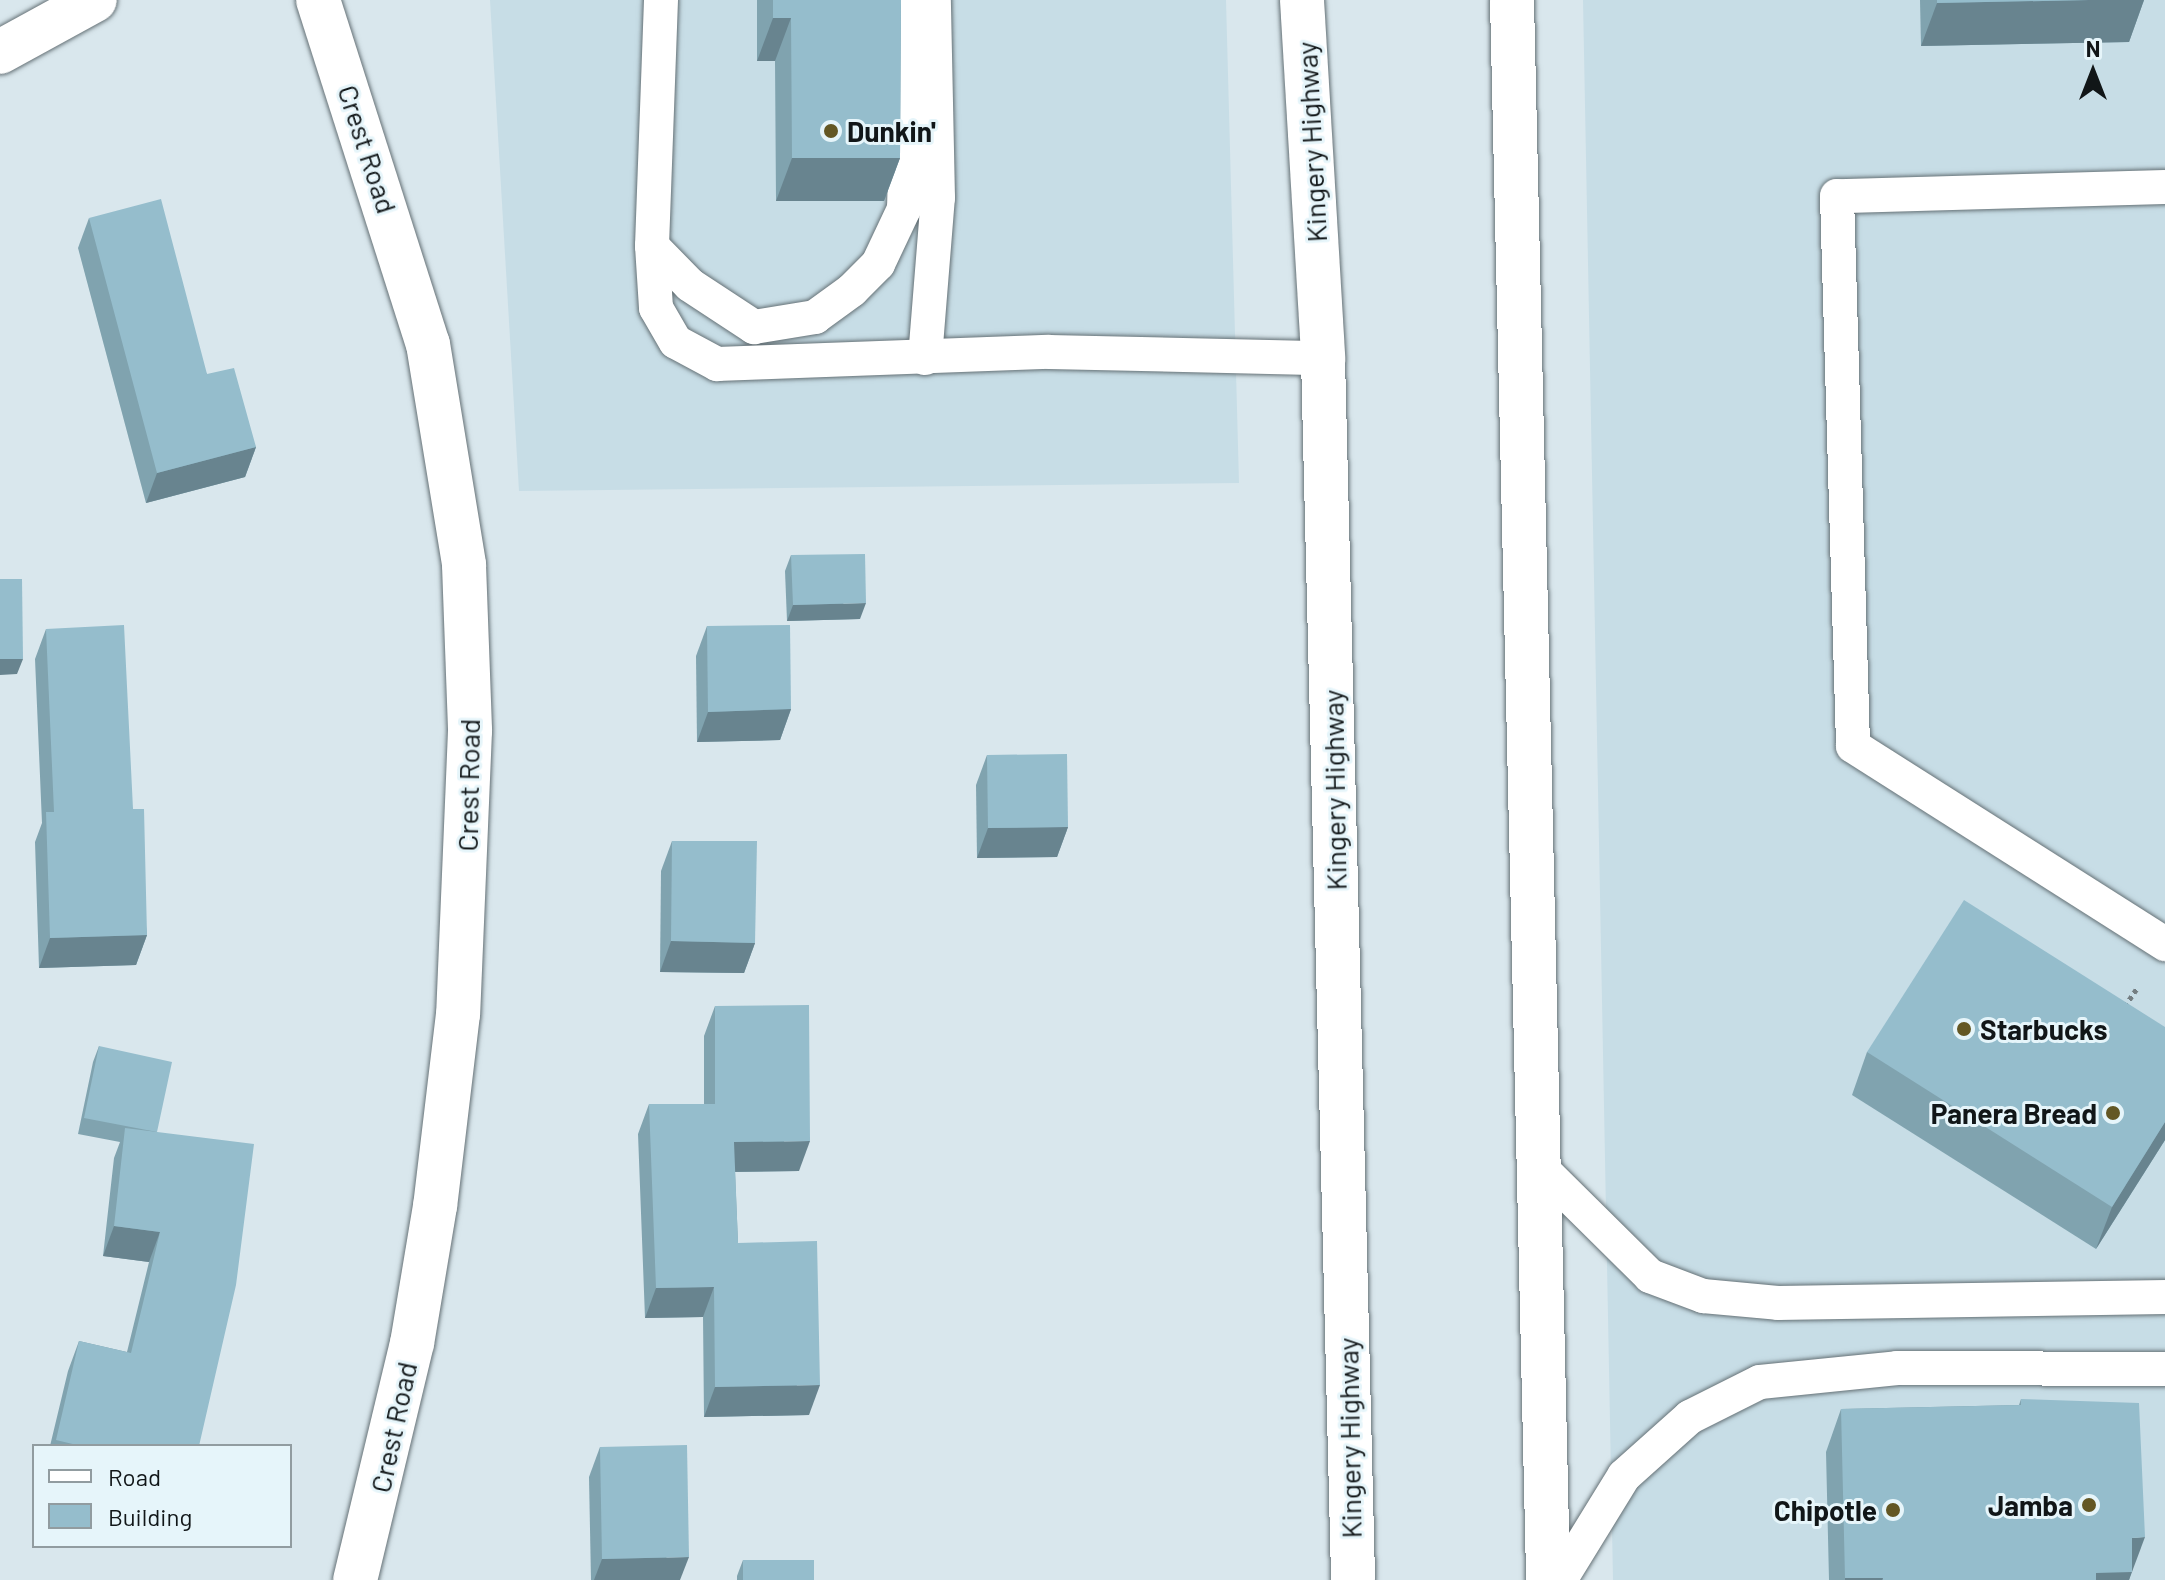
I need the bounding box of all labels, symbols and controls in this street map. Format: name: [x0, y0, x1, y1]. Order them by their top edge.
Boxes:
north arrow: [2053, 32, 2133, 112]
text: N: [2086, 35, 2100, 61]
street label: Kingery Highway: [1289, 41, 1333, 243]
street label: Crest Road: [331, 81, 405, 217]
place label: Dunkin': [847, 114, 936, 148]
marker: Dunkin': [822, 122, 840, 140]
street label: Kingery Highway: [1315, 689, 1353, 891]
street label: Crest Road: [450, 718, 486, 852]
place label: Starbucks: [1980, 1012, 2108, 1046]
marker: Starbucks: [1955, 1020, 1973, 1038]
place label: Panera Bread: [1931, 1096, 2097, 1130]
marker: Panera Bread: [2104, 1104, 2122, 1122]
street label: Kingery Highway: [1330, 1337, 1368, 1539]
street label: Crest Road: [363, 1359, 423, 1495]
legend: [32, 1444, 292, 1548]
text: Road: [108, 1462, 161, 1491]
place label: Jamba: [1988, 1488, 2073, 1522]
place label: Chipotle: [1774, 1493, 1877, 1527]
marker: Jamba: [2080, 1496, 2098, 1514]
marker: Chipotle: [1884, 1501, 1902, 1519]
text: Building: [108, 1502, 192, 1531]

